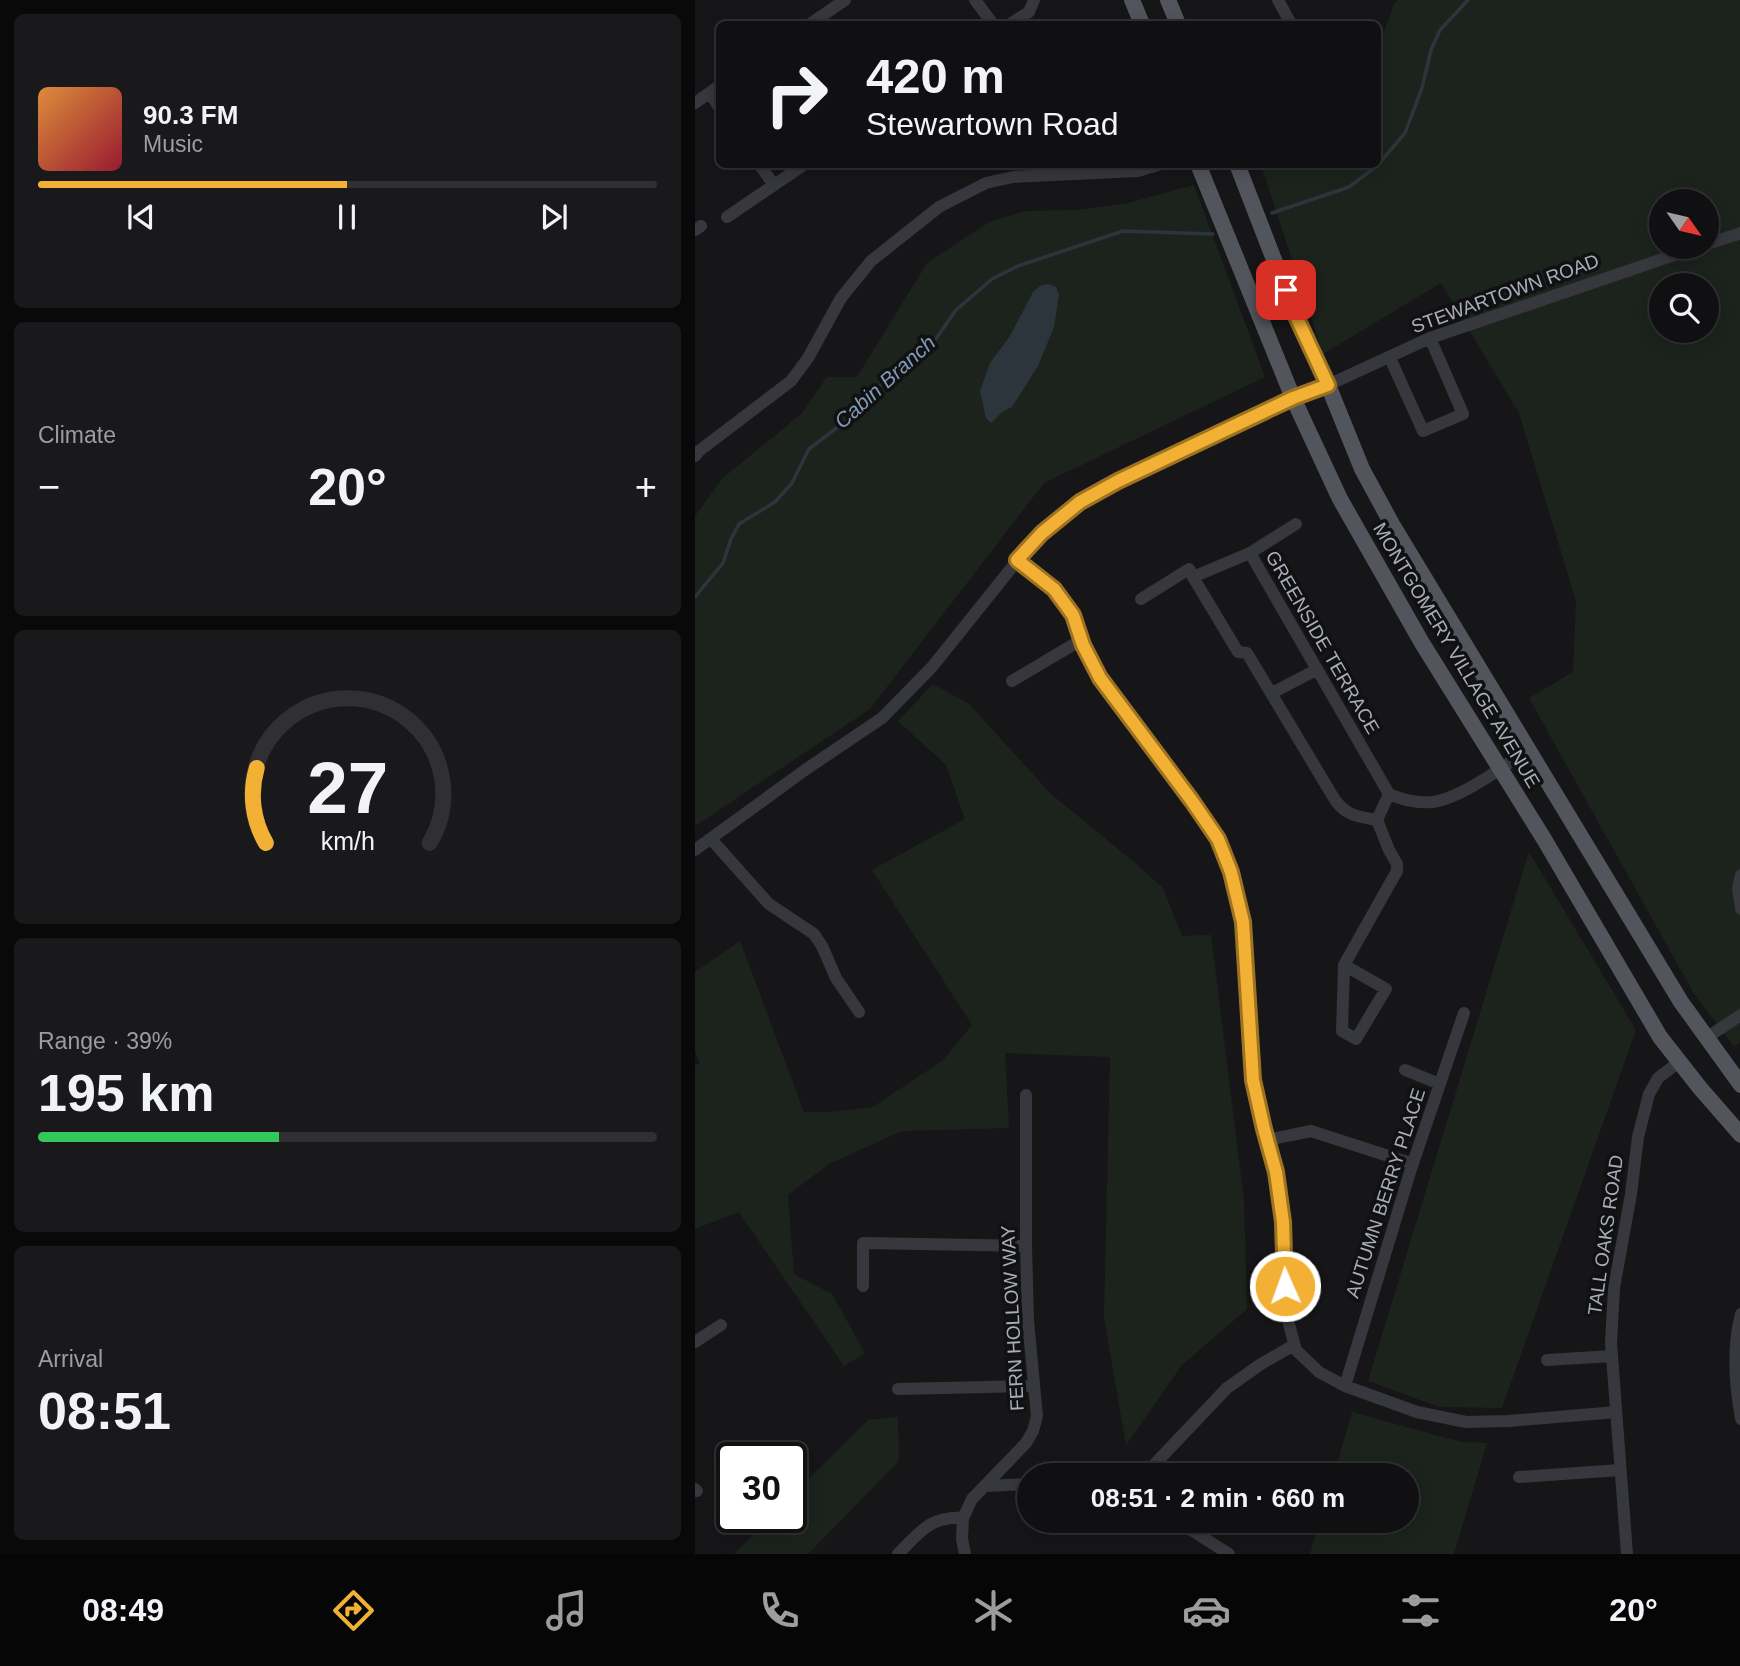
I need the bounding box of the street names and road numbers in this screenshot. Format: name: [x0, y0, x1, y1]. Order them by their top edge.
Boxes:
street label: STEWARTOWN ROAD: [1408, 250, 1602, 337]
street label: MONTGOMERY VILLAGE AVENUE: [1369, 519, 1544, 791]
street label: GREENSIDE TERRACE: [1262, 547, 1384, 737]
street label: AUTUMN BERRY PLACE: [1342, 1086, 1429, 1301]
street label: TALL OAKS ROAD: [1584, 1154, 1627, 1317]
street label: FERN HOLLOW WAY: [997, 1224, 1028, 1411]

